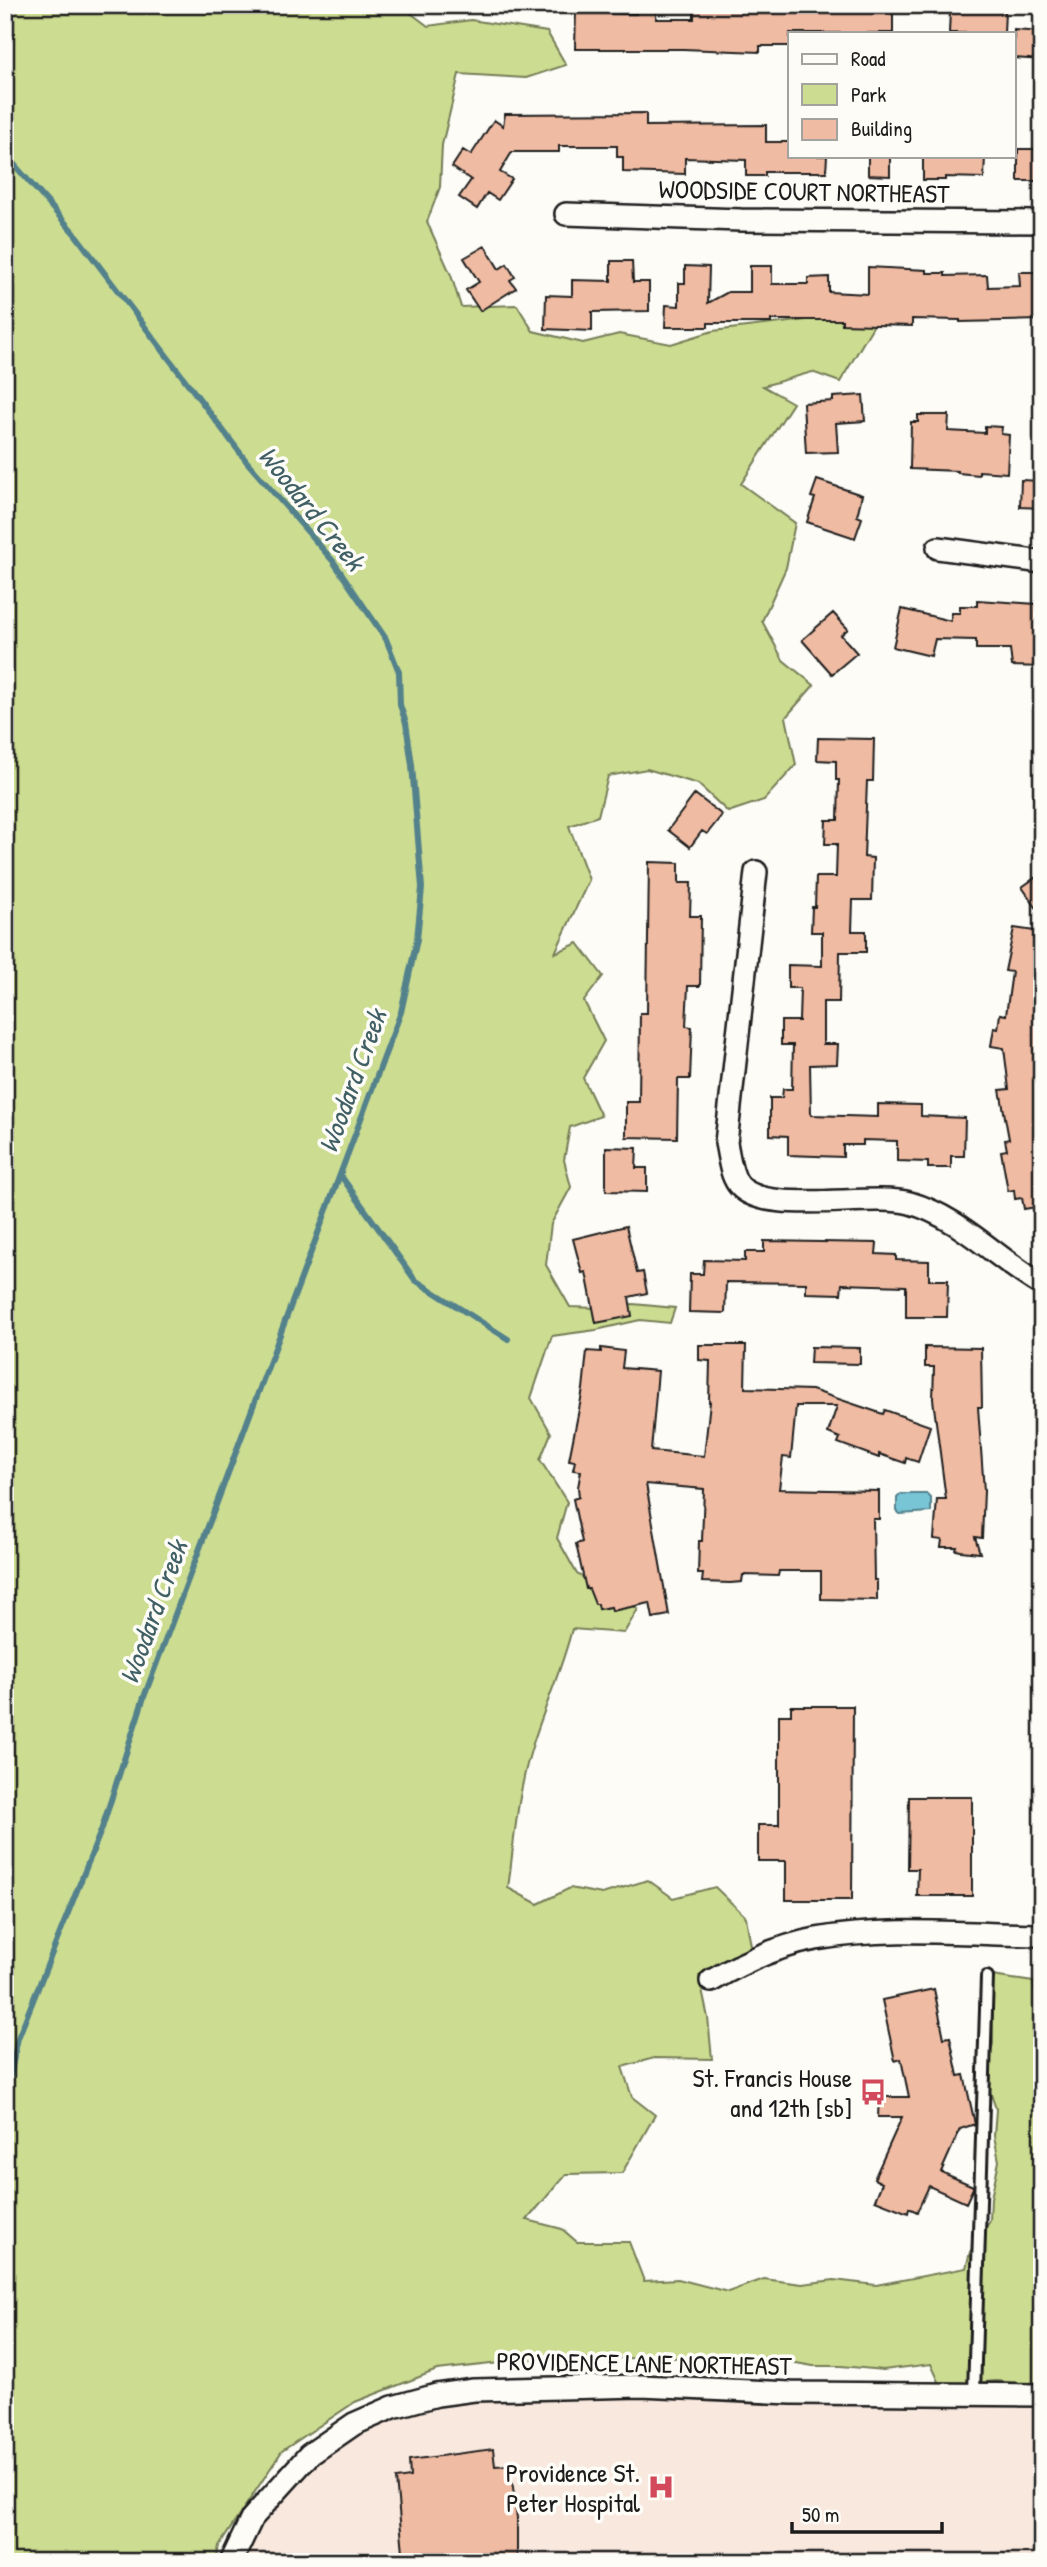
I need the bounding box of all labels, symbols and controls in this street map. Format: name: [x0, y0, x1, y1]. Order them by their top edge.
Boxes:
legend: [788, 32, 1016, 158]
text: Road: [851, 44, 885, 73]
text: Park: [851, 80, 886, 109]
text: Building: [851, 114, 912, 143]
street label: WOODSIDE COURT NORTHEAST: [658, 171, 951, 211]
water label: Woodard Creek: [250, 438, 375, 580]
water label: Woodard Creek: [309, 1002, 396, 1158]
water label: Woodard Creek: [110, 1533, 197, 1689]
place label: St. Francis House and 12th [sb]: [693, 2060, 852, 2125]
bus stop icon: St. Francis House and 12th [sb]: [858, 2077, 888, 2107]
street label: PROVIDENCE LANE NORTHEAST: [496, 2343, 793, 2383]
place label: Providence St. Peter Hospital: [506, 2455, 640, 2520]
hospital icon: Providence St. Peter Hospital: [646, 2472, 676, 2502]
scale bar: [792, 2490, 942, 2534]
text: 50 m: [802, 2500, 839, 2529]

